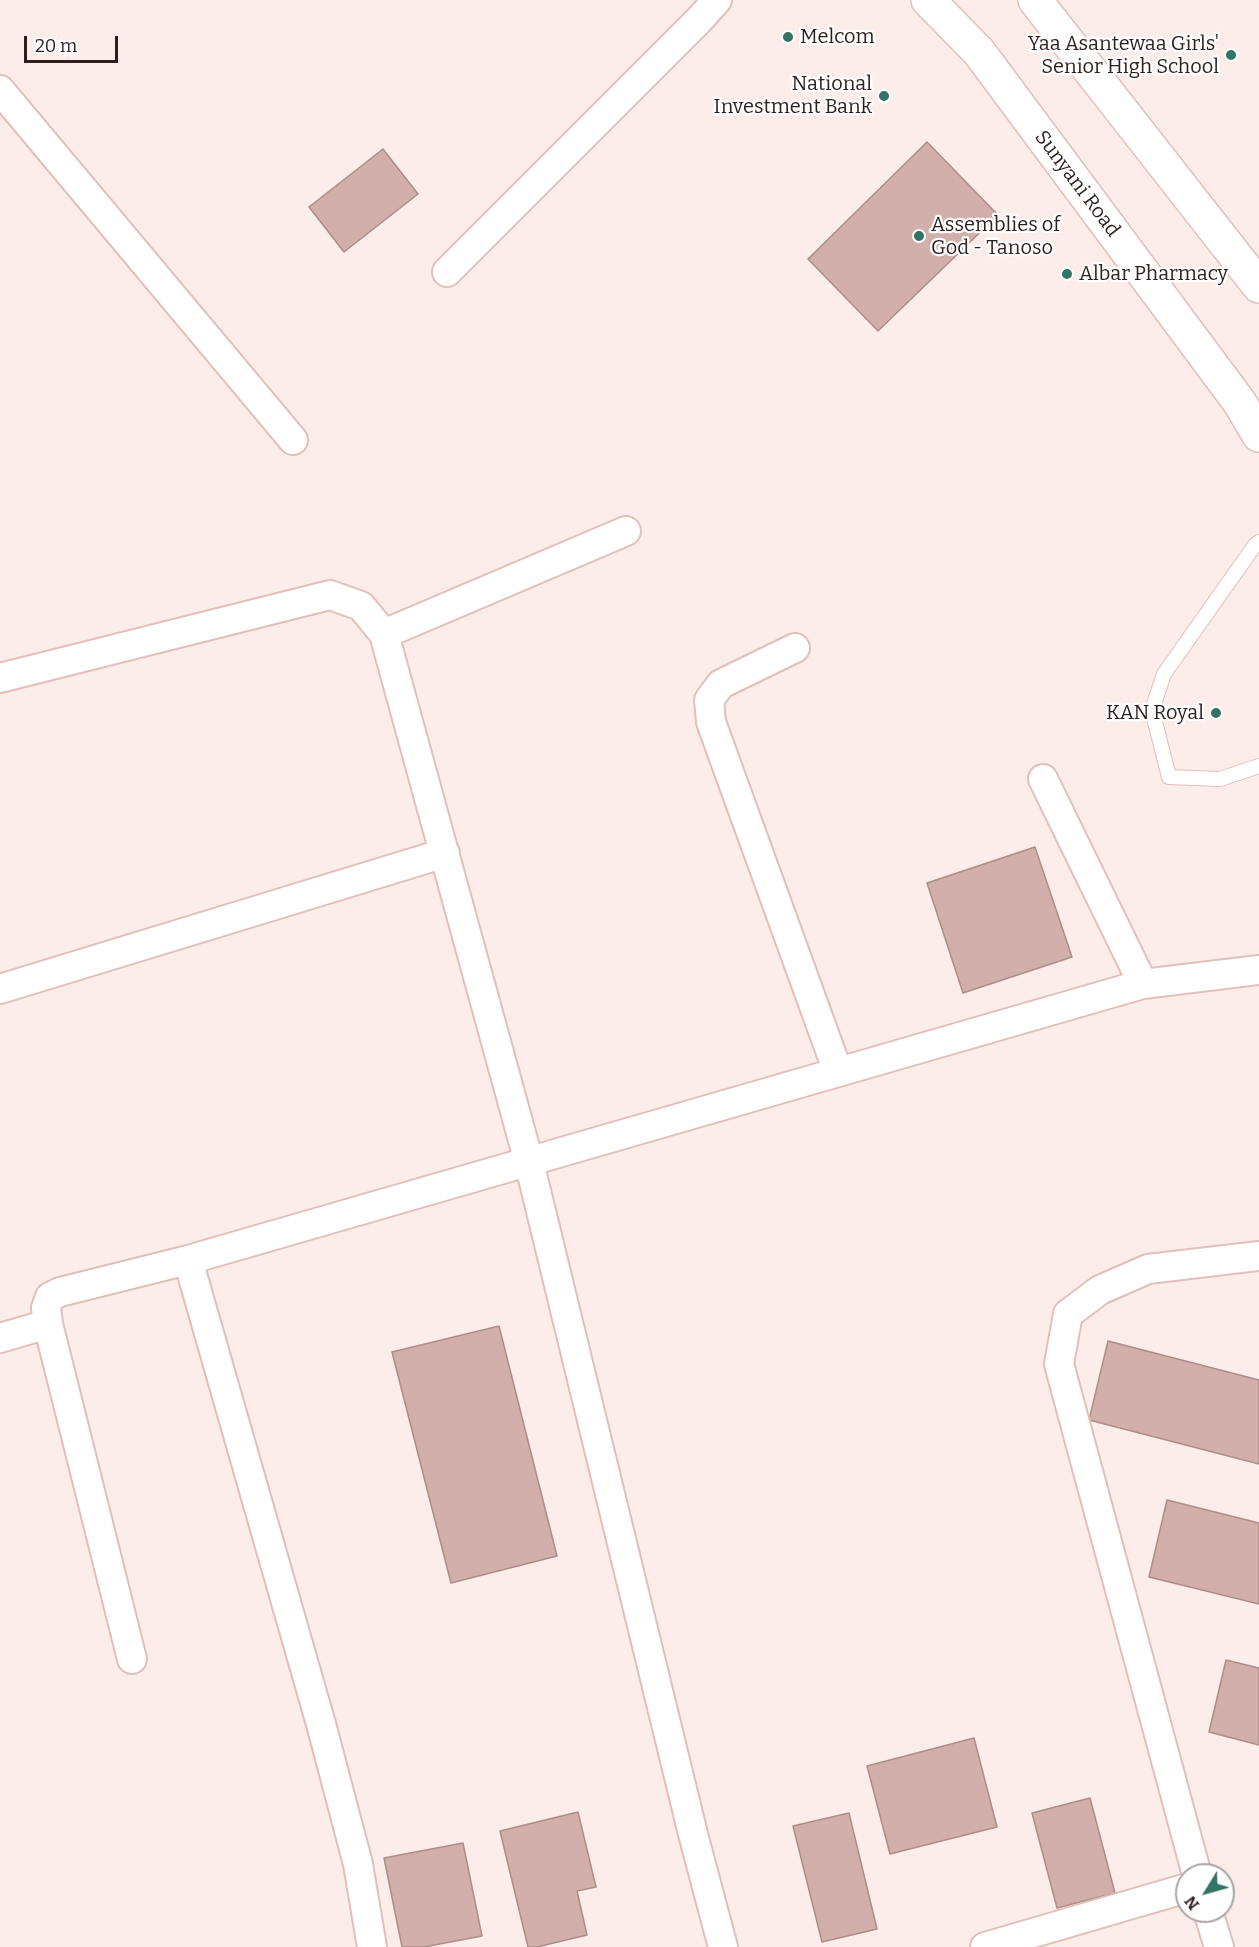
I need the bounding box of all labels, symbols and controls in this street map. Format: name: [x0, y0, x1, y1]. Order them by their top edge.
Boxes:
scale bar: [27, 24, 122, 62]
place label: Melcom: [800, 25, 875, 49]
marker: Melcom: [781, 30, 795, 44]
place label: Yaa Asantewaa Girls' Senior High School: [1028, 32, 1219, 79]
text: 20 m: [35, 35, 77, 57]
marker: Yaa Asantewaa Girls' Senior High School: [1224, 48, 1238, 62]
place label: National Investment Bank: [714, 72, 872, 119]
marker: National Investment Bank: [877, 89, 891, 103]
street label: Sunyani Road: [1029, 126, 1125, 242]
place label: Assemblies of God - Tanoso: [931, 213, 1060, 260]
marker: Assemblies of God - Tanoso: [912, 229, 926, 243]
place label: Albar Pharmacy: [1079, 262, 1228, 286]
marker: Albar Pharmacy: [1060, 267, 1074, 281]
place label: KAN Royal: [1106, 701, 1204, 725]
marker: KAN Royal: [1209, 706, 1223, 720]
north arrow: [1175, 1863, 1235, 1923]
text: N: [1181, 1892, 1203, 1914]

